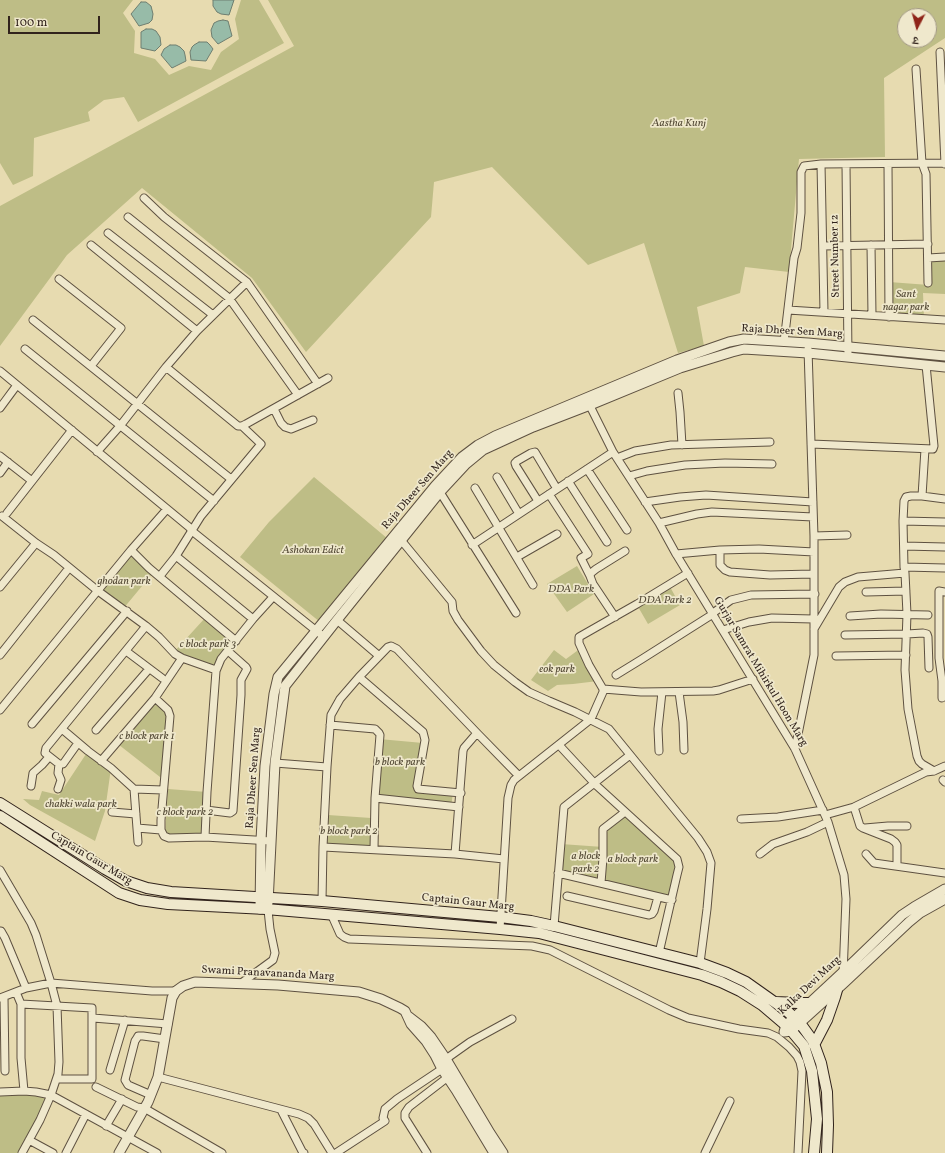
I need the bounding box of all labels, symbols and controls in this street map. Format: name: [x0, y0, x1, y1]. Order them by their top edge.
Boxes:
scale bar: [10, 8, 102, 34]
north arrow: [897, 8, 937, 48]
text: 100 m: [15, 15, 47, 31]
text: उ: [912, 32, 919, 47]
park label: Aastha Kunj: [652, 117, 706, 131]
street label: Street Number 12: [829, 214, 843, 298]
park label: Sant nagar park: [883, 288, 929, 314]
street label: Raja Dheer Sen Marg: [741, 323, 843, 341]
street label: Raja Dheer Sen Marg: [380, 447, 456, 533]
park label: Ashokan Edict: [282, 544, 344, 558]
park label: ghodan park: [97, 575, 151, 589]
park label: DDA Park: [548, 583, 594, 597]
park label: DDA Park 2: [638, 594, 692, 608]
street label: Gurjar Samrat Mihirkul Hoon Marg: [710, 595, 810, 749]
park label: c block park 3: [180, 638, 236, 652]
park label: eok park: [539, 663, 575, 677]
street label: Raja Dheer Sen Marg: [244, 727, 264, 829]
park label: c block park 1: [119, 730, 175, 744]
park label: b block park: [375, 756, 425, 770]
park label: chakki wala park: [45, 798, 117, 812]
park label: c block park 2: [157, 806, 213, 820]
park label: b block park 2: [320, 825, 378, 839]
street label: Captain Gaur Marg: [48, 829, 134, 889]
park label: a block park 2: [572, 850, 600, 876]
park label: a block park: [608, 853, 658, 867]
street label: Captain Gaur Marg: [421, 892, 515, 914]
street label: Kalka Devi Marg: [776, 954, 844, 1018]
street label: Swami Pranavananda Marg: [201, 964, 335, 984]

